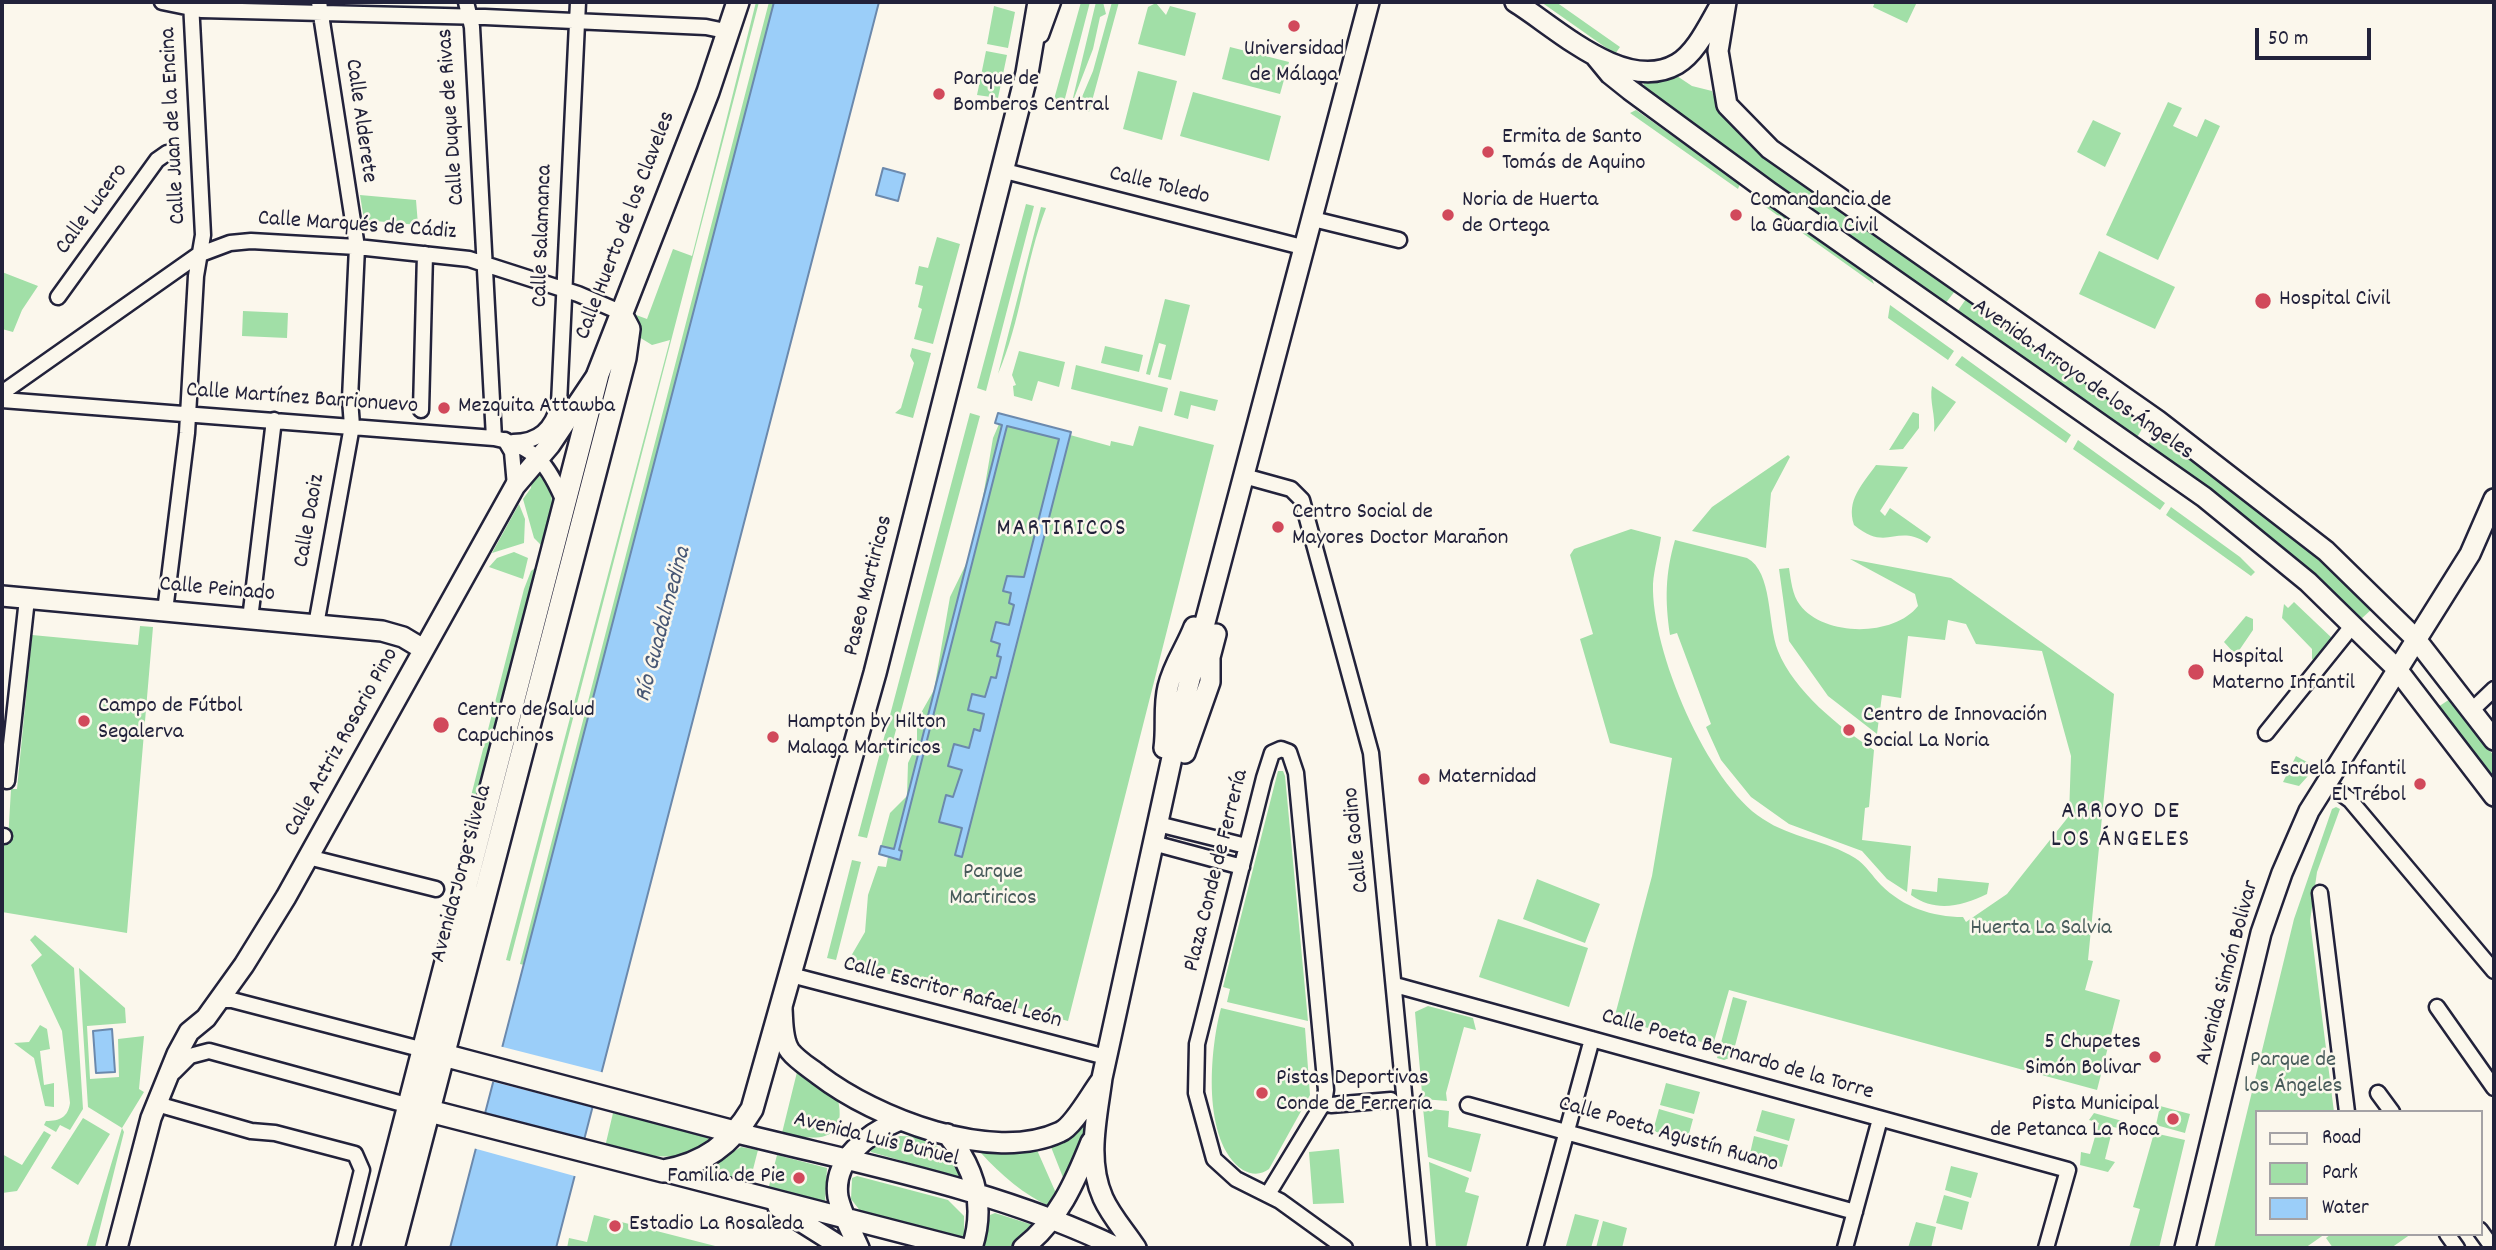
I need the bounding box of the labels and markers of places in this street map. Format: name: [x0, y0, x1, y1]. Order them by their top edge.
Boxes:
marker: Universidad de Málaga: [1286, 18, 1302, 34]
place label: Universidad de Málaga: [1244, 37, 1344, 91]
place label: Parque de Bomberos Central: [953, 67, 1109, 121]
marker: Parque de Bomberos Central: [931, 86, 947, 102]
place label: Ermita de Santo Tomás de Aquino: [1502, 125, 1646, 179]
marker: Ermita de Santo Tomás de Aquino: [1480, 144, 1496, 160]
place label: Noria de Huerta de Ortega: [1462, 188, 1598, 242]
place label: Comandancia de la Guardia Civil: [1750, 188, 1891, 242]
marker: Noria de Huerta de Ortega: [1440, 207, 1456, 223]
marker: Comandancia de la Guardia Civil: [1728, 207, 1744, 223]
place label: Hospital Civil: [2279, 287, 2390, 315]
marker: Hospital Civil: [2253, 291, 2273, 311]
place label: Mezquita Attawba: [458, 394, 615, 422]
marker: Mezquita Attawba: [436, 400, 452, 416]
place label: Centro Social de Mayores Doctor Marañon: [1292, 500, 1508, 554]
marker: Centro Social de Mayores Doctor Marañon: [1270, 519, 1286, 535]
place label: Hospital Materno Infantil: [2212, 645, 2355, 699]
marker: Hospital Materno Infantil: [2186, 662, 2206, 682]
place label: Campo de Fútbol Segalerva: [98, 694, 243, 748]
place label: Centro de Salud Capuchinos: [457, 698, 595, 752]
place label: Centro de Innovación Social La Noria: [1863, 703, 2047, 757]
place label: Hampton by Hilton Malaga Martiricos: [787, 710, 946, 764]
marker: Campo de Fútbol Segalerva: [76, 713, 92, 729]
marker: Centro de Salud Capuchinos: [431, 715, 451, 735]
marker: Centro de Innovación Social La Noria: [1841, 722, 1857, 738]
marker: Hampton by Hilton Malaga Martiricos: [765, 729, 781, 745]
place label: Escuela Infantil El Trébol: [2270, 757, 2406, 811]
place label: Maternidad: [1438, 765, 1537, 793]
marker: Maternidad: [1416, 771, 1432, 787]
marker: Escuela Infantil El Trébol: [2412, 776, 2428, 792]
place label: 5 Chupetes Simón Bolivar: [2025, 1030, 2141, 1084]
marker: 5 Chupetes Simón Bolivar: [2147, 1049, 2163, 1065]
place label: Pistas Deportivas Conde de Ferrería: [1276, 1066, 1432, 1120]
marker: Pistas Deportivas Conde de Ferrería: [1254, 1085, 1270, 1101]
place label: Pista Municipal de Petanca La Roca: [1990, 1092, 2159, 1146]
marker: Pista Municipal de Petanca La Roca: [2165, 1111, 2181, 1127]
place label: Familia de Pie: [667, 1164, 785, 1192]
marker: Familia de Pie: [791, 1170, 807, 1186]
place label: Estadio La Rosaleda: [629, 1212, 803, 1240]
marker: Estadio La Rosaleda: [607, 1218, 623, 1234]

